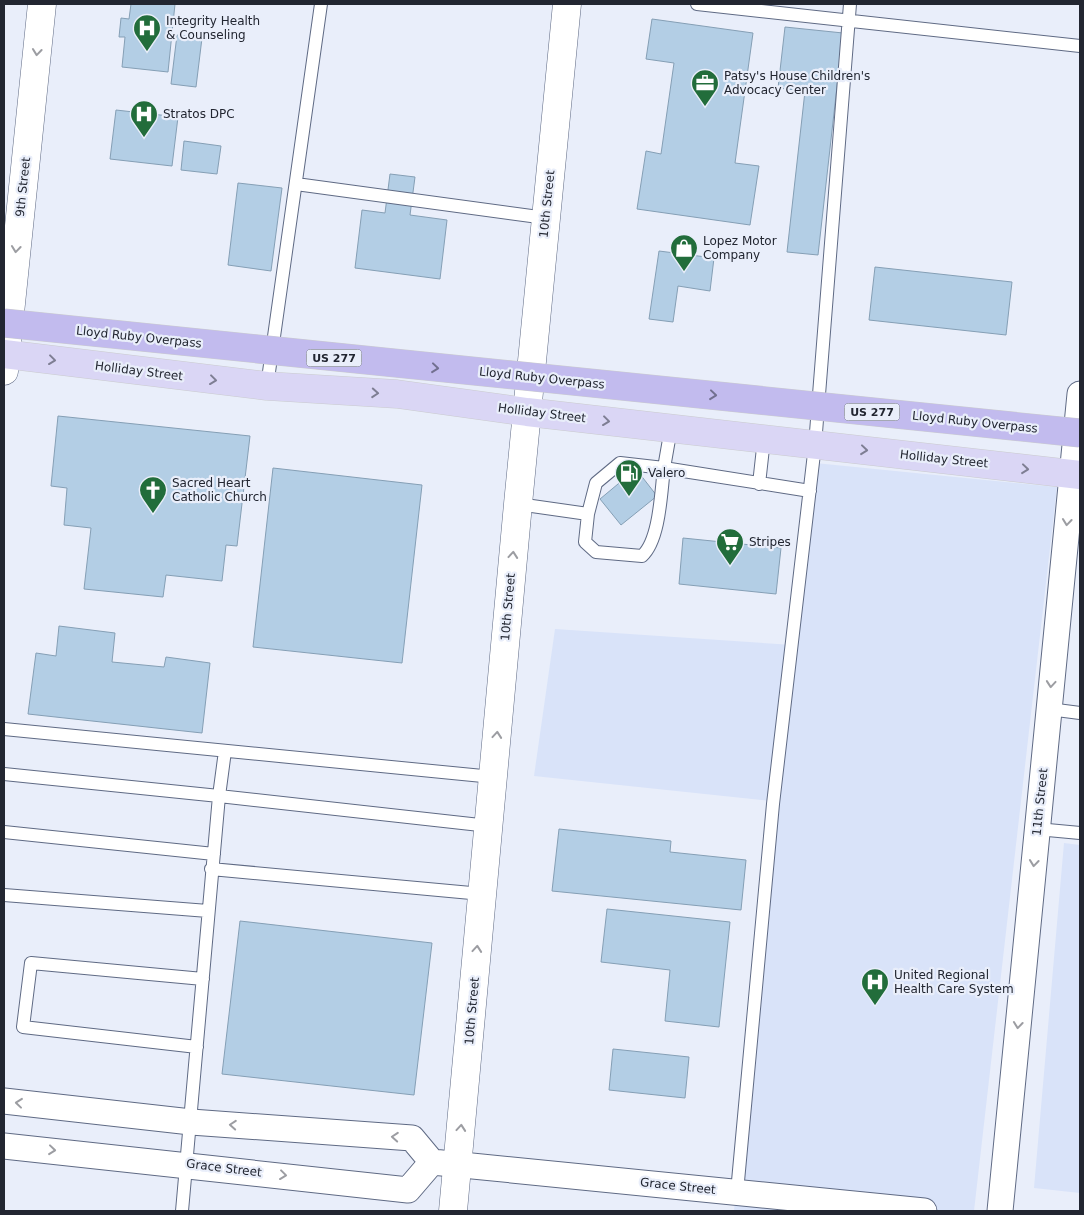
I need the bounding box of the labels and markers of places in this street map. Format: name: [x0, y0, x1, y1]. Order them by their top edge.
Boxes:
hospital icon: Integrity Health & Counseling: [132, 13, 162, 52]
place label: Integrity Health & Counseling: [166, 14, 260, 42]
office icon: Patsy's House Children's Advocacy Center: [690, 68, 720, 107]
place label: Patsy's House Children's Advocacy Center: [724, 69, 870, 97]
hospital icon: Stratos DPC: [129, 99, 159, 138]
place label: Stratos DPC: [163, 107, 235, 121]
shop icon: Lopez Motor Company: [669, 233, 699, 272]
place label: Lopez Motor Company: [703, 234, 777, 262]
fuel station icon: Valero: [614, 458, 644, 497]
place label: Valero: [648, 466, 685, 480]
church icon: Sacred Heart Catholic Church: [138, 475, 168, 514]
place label: Sacred Heart Catholic Church: [172, 476, 267, 504]
supermarket icon: Stripes: [715, 527, 745, 566]
place label: Stripes: [749, 535, 791, 549]
hospital icon: United Regional Health Care System: [860, 967, 890, 1006]
place label: United Regional Health Care System: [894, 968, 1014, 996]

